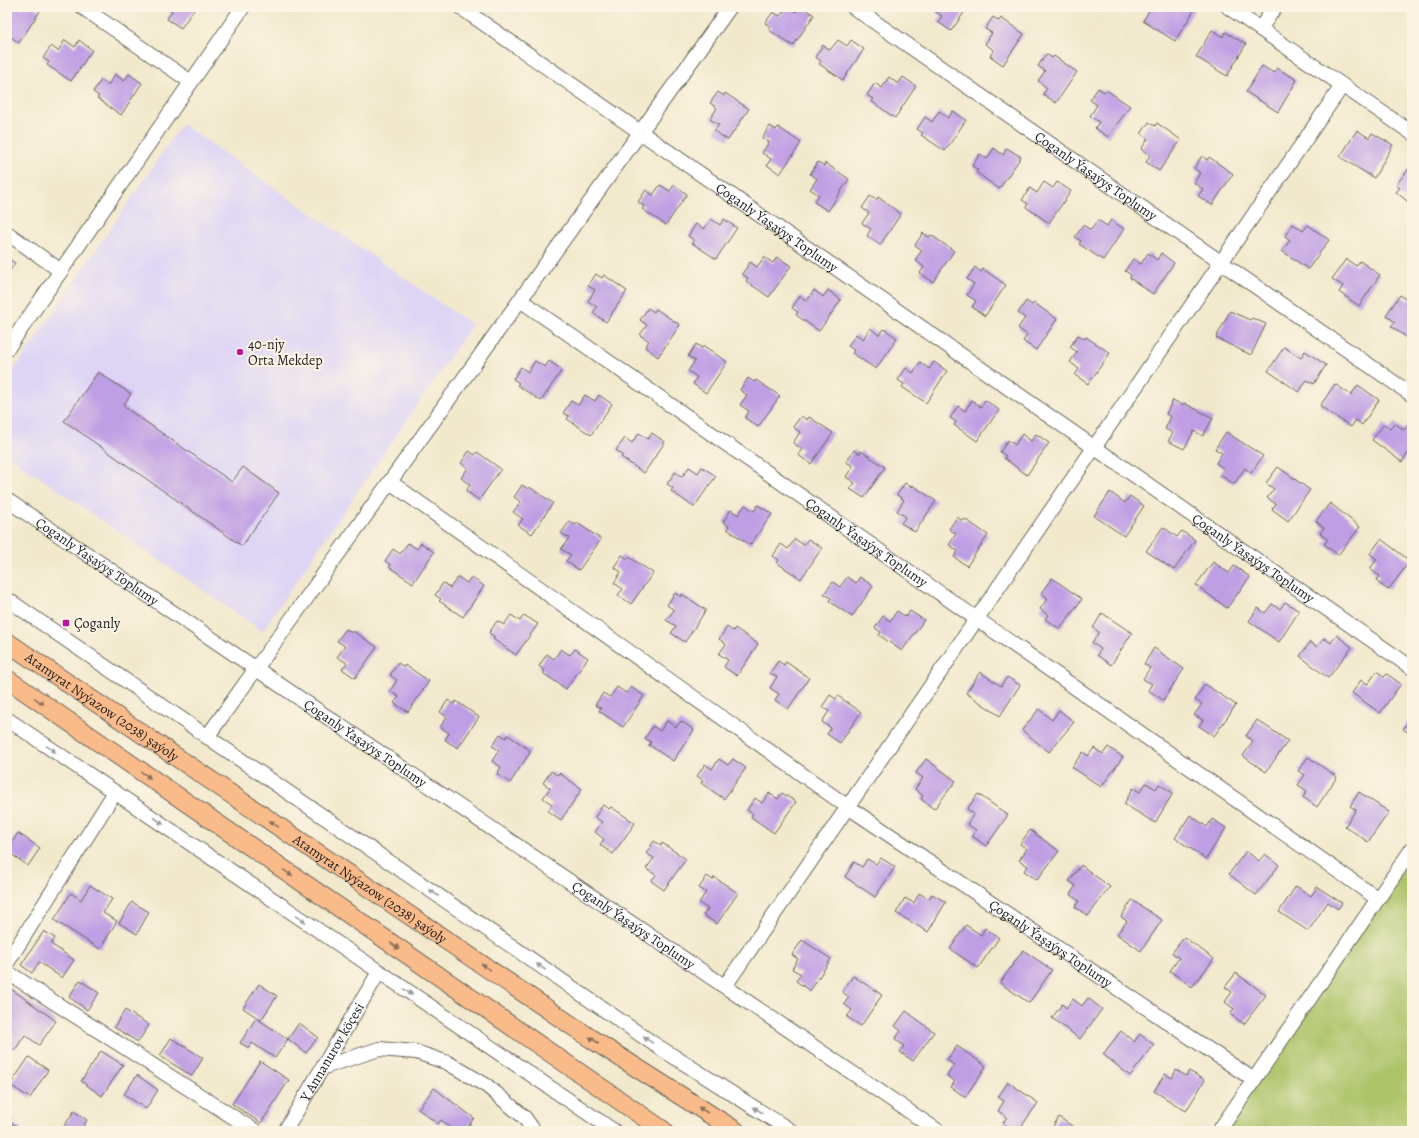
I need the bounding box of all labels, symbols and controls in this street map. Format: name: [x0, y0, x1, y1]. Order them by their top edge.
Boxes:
street label: Çoganly Ýaşaýyş Toplumy: [1031, 127, 1161, 226]
street label: Çoganly Ýaşaýyş Toplumy: [712, 178, 842, 277]
place label: 40-njy Orta Mekdep: [248, 335, 323, 370]
marker: 40-njy Orta Mekdep: [235, 347, 245, 357]
street label: Çoganly Ýaşaýyş Toplumy: [802, 493, 932, 592]
street label: Çoganly Ýaşaýyş Toplumy: [1188, 509, 1319, 608]
street label: Çoganly Ýaşaýyş Toplumy: [32, 513, 163, 610]
place label: Çoganly: [74, 614, 121, 633]
marker: Çoganly: [61, 618, 71, 628]
street label: Atamyrat Nyýazow (2038) şaýoly: [20, 647, 183, 767]
street label: Çoganly Ýaşaýyş Toplumy: [300, 695, 431, 792]
one-way arrow: [34, 697, 44, 705]
one-way arrow: [46, 745, 56, 753]
one-way arrow: [141, 771, 151, 779]
one-way arrow: [153, 818, 165, 825]
one-way arrow: [269, 820, 280, 828]
street label: Atamyrat Nyýazow (2038) şaýoly: [288, 829, 451, 949]
one-way arrow: [283, 869, 293, 877]
street label: Çoganly Ýaşaýyş Toplumy: [568, 877, 699, 974]
one-way arrow: [429, 889, 439, 897]
street label: Çoganly Ýaşaýyş Toplumy: [985, 895, 1117, 993]
one-way arrow: [295, 915, 306, 923]
one-way arrow: [390, 942, 400, 950]
one-way arrow: [536, 963, 546, 971]
one-way arrow: [480, 964, 492, 971]
one-way arrow: [403, 988, 413, 996]
street label: Y Annanurov köçesi: [295, 999, 369, 1106]
one-way arrow: [643, 1036, 653, 1044]
one-way arrow: [588, 1037, 600, 1044]
one-way arrow: [698, 1106, 709, 1114]
one-way arrow: [753, 1106, 763, 1114]

